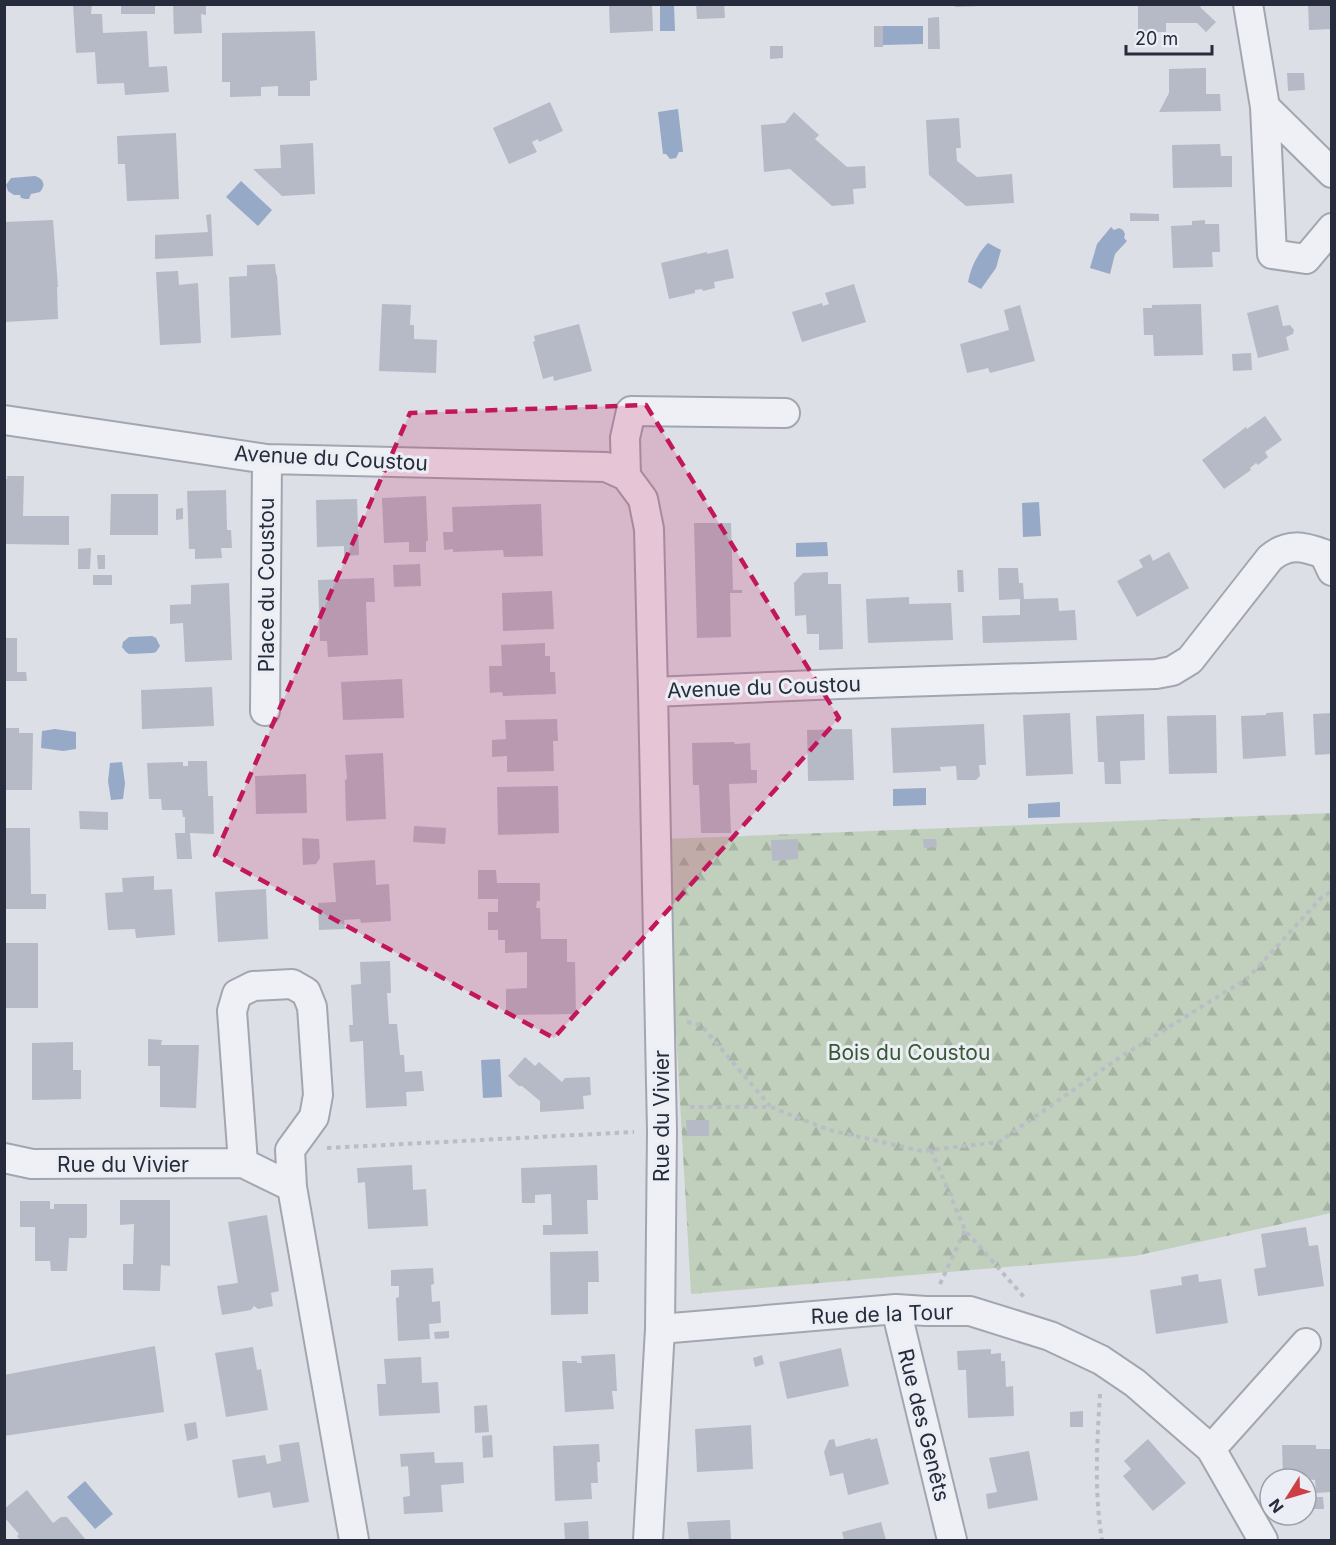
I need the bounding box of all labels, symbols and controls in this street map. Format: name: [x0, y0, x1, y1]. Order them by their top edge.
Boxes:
scale bar: [1126, 18, 1212, 56]
text: 20 m: [1135, 28, 1178, 49]
street label: Avenue du Coustou: [233, 440, 429, 476]
street label: Place du Coustou: [254, 498, 279, 672]
street label: Avenue du Coustou: [667, 671, 861, 703]
park label: Bois du Coustou: [828, 1040, 990, 1065]
street label: Rue du Vivier: [649, 1050, 674, 1182]
street label: Rue du Vivier: [57, 1152, 189, 1177]
street label: Rue de la Tour: [810, 1299, 954, 1329]
street label: Rue des Genêts: [893, 1346, 955, 1504]
north arrow: [1258, 1467, 1318, 1527]
text: N: [1264, 1495, 1288, 1517]

